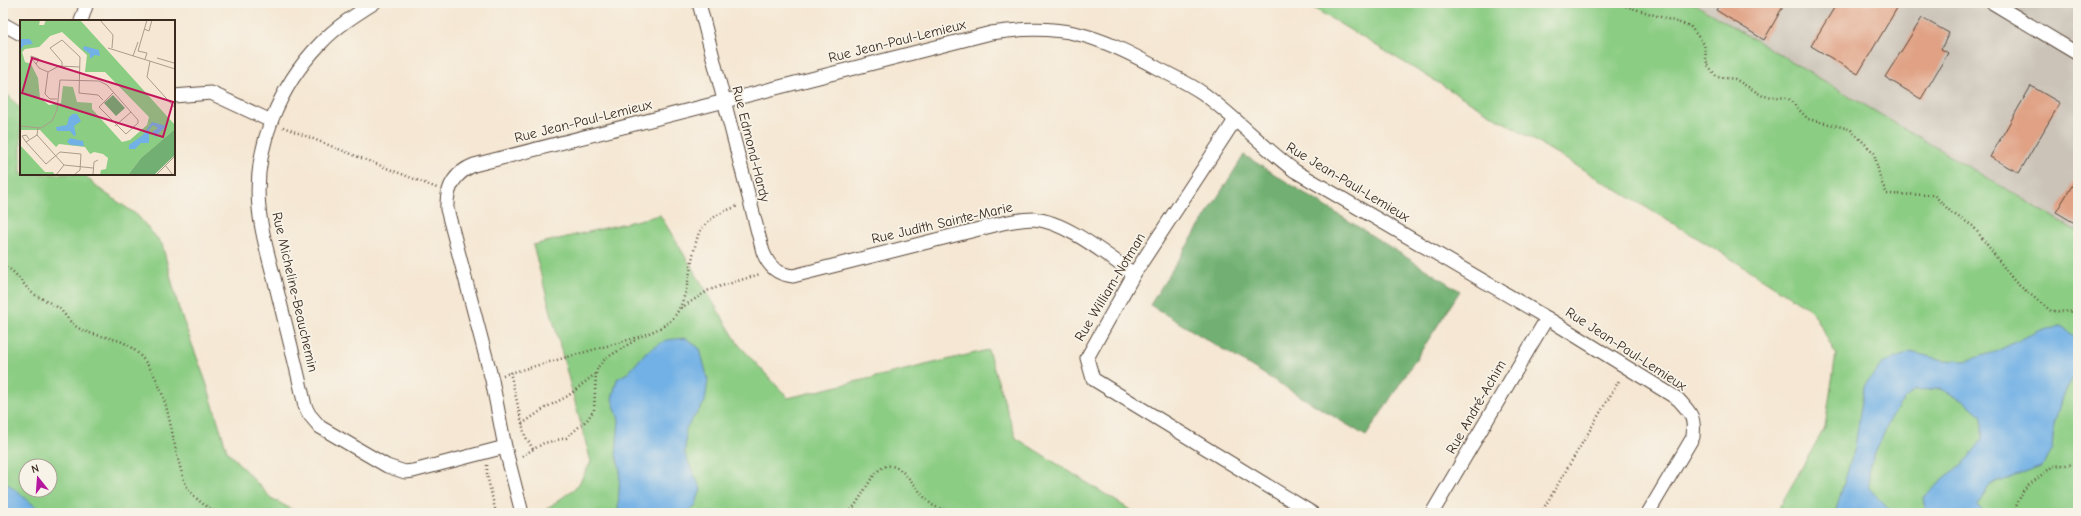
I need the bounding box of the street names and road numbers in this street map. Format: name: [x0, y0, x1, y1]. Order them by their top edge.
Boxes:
street label: Rue Jean-Paul-Lemieux: [827, 16, 968, 66]
street label: Rue Edmond-Hardy: [728, 84, 774, 204]
street label: Rue Jean-Paul-Lemieux: [513, 96, 654, 146]
street label: Rue Jean-Paul-Lemieux: [1283, 138, 1413, 226]
street label: Rue Judith Sainte-Marie: [870, 198, 1014, 248]
street label: Rue Micheline-Beauchemin: [268, 210, 322, 374]
street label: Rue William-Notman: [1071, 230, 1149, 344]
street label: Rue Jean-Paul-Lemieux: [1562, 304, 1690, 395]
street label: Rue André-Achim: [1442, 357, 1510, 457]

